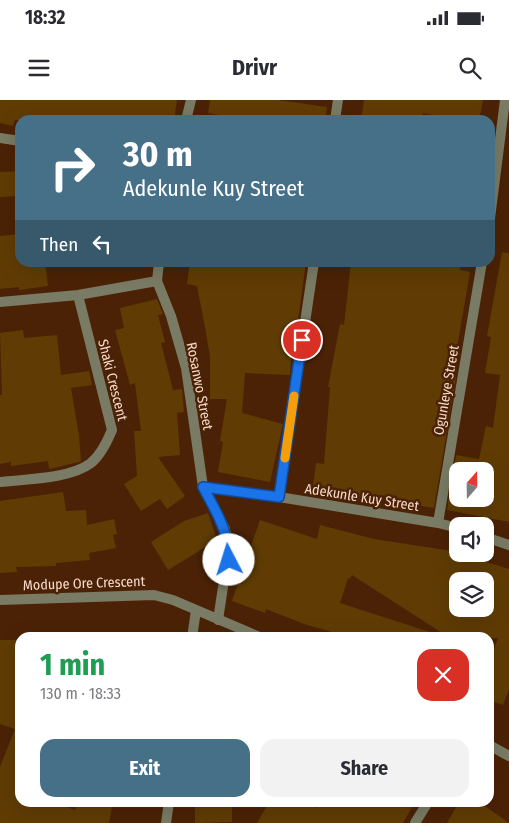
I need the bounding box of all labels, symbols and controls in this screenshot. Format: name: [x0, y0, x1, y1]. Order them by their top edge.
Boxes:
text: 18:32: [25, 6, 65, 29]
icon: menu: [25, 54, 53, 82]
text: Drivr: [232, 54, 277, 81]
icon: search: [456, 54, 484, 82]
text: 30 m: [123, 133, 193, 175]
icon: right: [40, 135, 105, 200]
text: Adekunle Kuy Street: [123, 175, 304, 202]
icon: left: [88, 230, 116, 258]
text: Then: [40, 233, 78, 256]
pin: [281, 319, 323, 361]
icon: arrive: [288, 326, 316, 354]
street label: Shaki Crescent: [94, 338, 131, 423]
street label: Rosanwo Street: [183, 341, 216, 432]
street label: Ogunleye Street: [430, 343, 463, 436]
north arrow: [449, 462, 494, 508]
map controls: [449, 462, 494, 617]
street label: Adekunle Kuy Street: [304, 480, 421, 515]
button: sound: [449, 517, 494, 562]
position arrow: [202, 533, 254, 585]
button: layers: [449, 572, 494, 617]
street label: Modupe Ore Crescent: [23, 573, 146, 594]
text: 1 min: [40, 647, 105, 683]
button: close: [417, 649, 469, 701]
text: 130 m · 18:33: [40, 684, 121, 703]
button: Exit: [40, 739, 250, 797]
button: Share: [260, 739, 469, 797]

